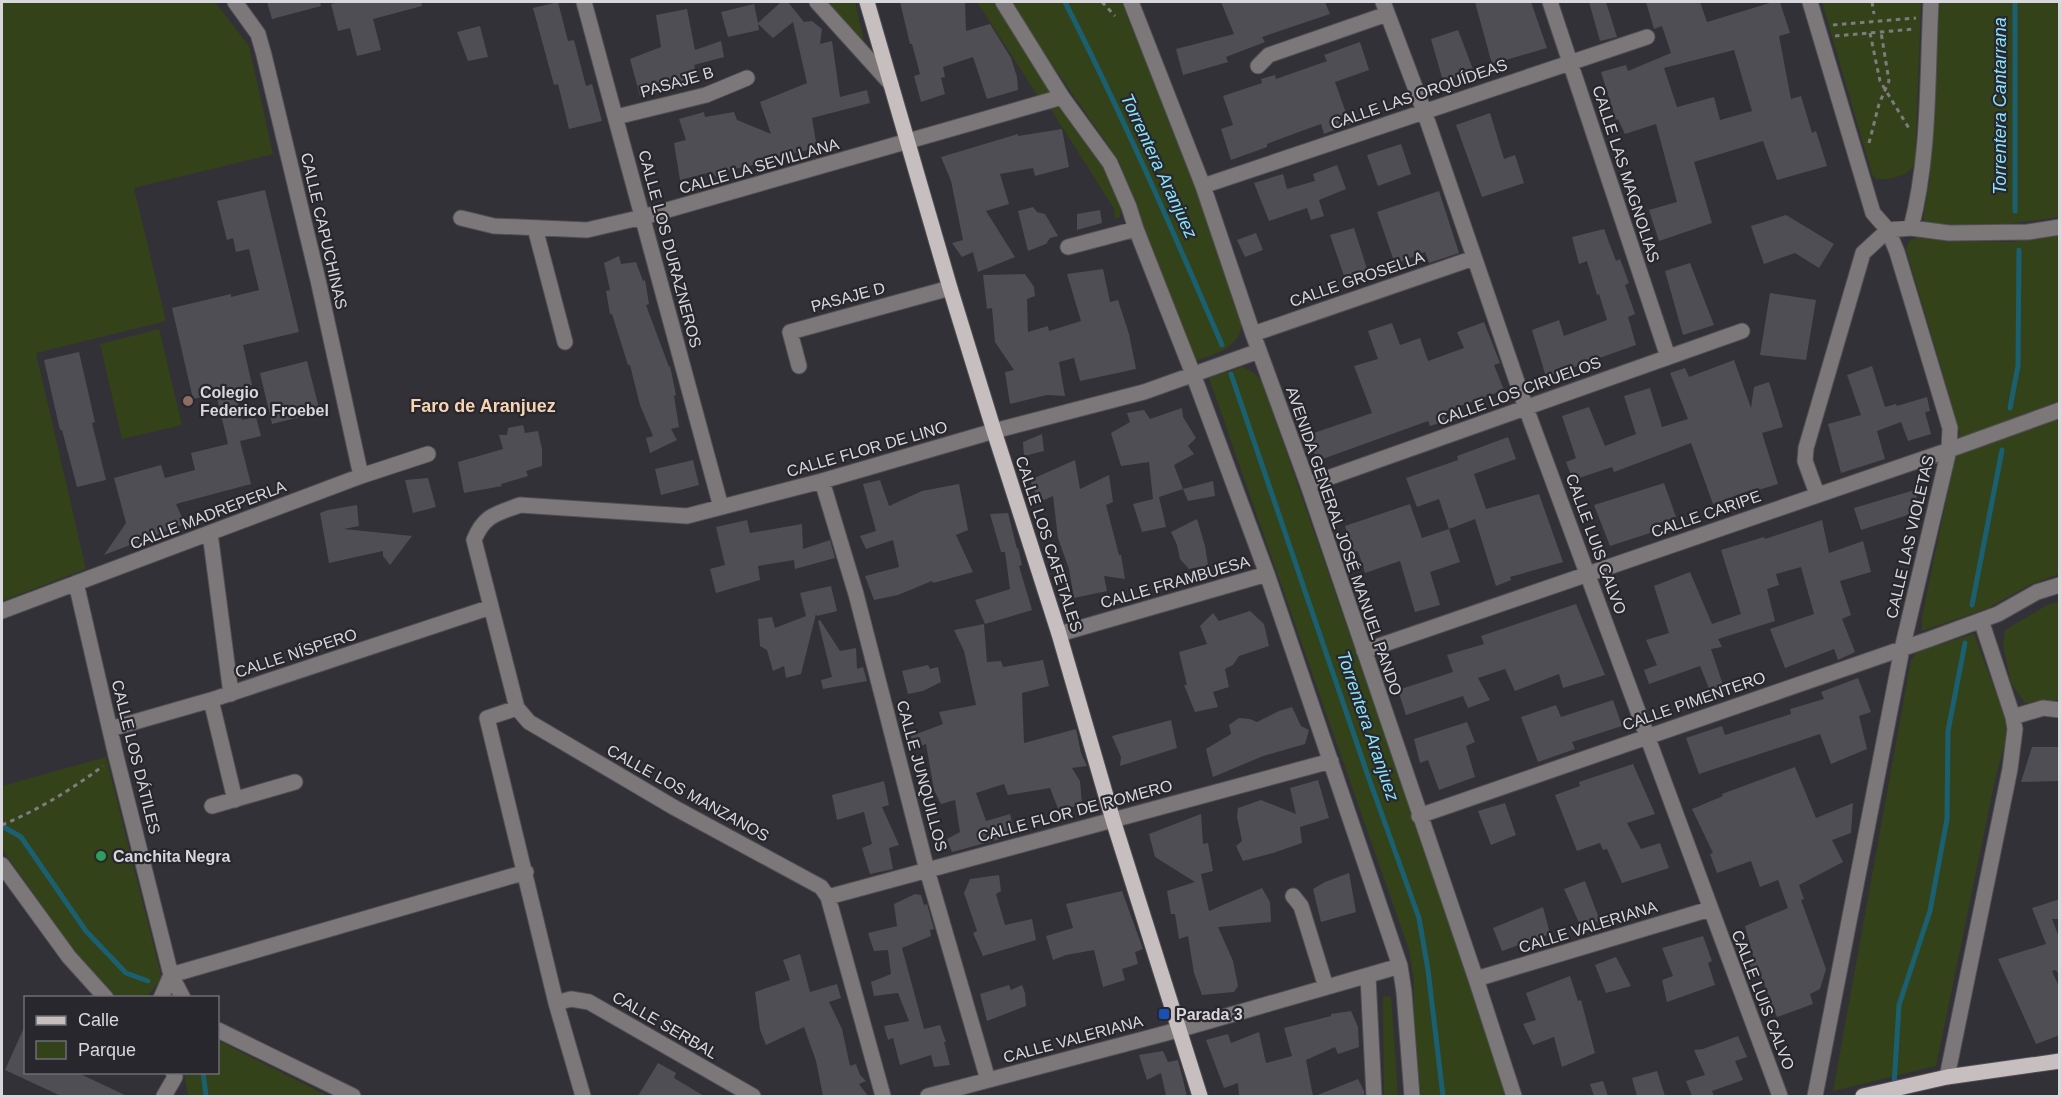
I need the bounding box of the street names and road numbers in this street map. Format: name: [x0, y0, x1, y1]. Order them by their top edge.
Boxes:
street label: CALLE LAS ORQUÍDEAS: [1328, 55, 1510, 132]
street label: PASAJE B: [638, 63, 716, 101]
street label: CALLE LAS MAGNOLIAS: [1589, 83, 1663, 265]
street label: CALLE LA SEVILLANA: [677, 135, 841, 197]
street label: CALLE LOS DURAZNEROS: [635, 148, 705, 350]
street label: CALLE CAPUCHINAS: [298, 151, 350, 311]
street label: CALLE GROSELLA: [1287, 248, 1427, 310]
street label: PASAJE D: [809, 279, 887, 315]
street label: CALLE LOS CIRUELOS: [1435, 353, 1603, 429]
street label: AVENIDA GENERAL JOSÉ MANUEL PANDO: [1283, 384, 1406, 698]
street label: CALLE FLOR DE LINO: [785, 418, 949, 480]
street label: CALLE LOS CAFETALES: [1013, 454, 1085, 634]
street label: CALLE LAS VIOLETAS: [1883, 454, 1937, 620]
street label: CALLE LUIS CALVO: [1563, 471, 1629, 617]
street label: CALLE MADREPERLA: [128, 477, 289, 553]
street label: CALLE CARIPE: [1649, 487, 1763, 541]
street label: CALLE FRAMBUESA: [1098, 552, 1252, 611]
street label: CALLE NÍSPERO: [233, 624, 359, 681]
street label: CALLE PIMENTERO: [1620, 669, 1768, 733]
street label: CALLE LOS DÁTILES: [109, 678, 164, 836]
street label: CALLE JUNQUILLOS: [894, 699, 950, 853]
street label: CALLE LOS MANZANOS: [604, 741, 772, 845]
street label: CALLE FLOR DE ROMERO: [976, 777, 1174, 845]
street label: CALLE VALERIANA: [1517, 898, 1660, 956]
street label: CALLE LUIS CALVO: [1729, 928, 1797, 1072]
street label: CALLE SERBAL: [610, 988, 721, 1062]
street label: CALLE VALERIANA: [1001, 1012, 1145, 1066]

